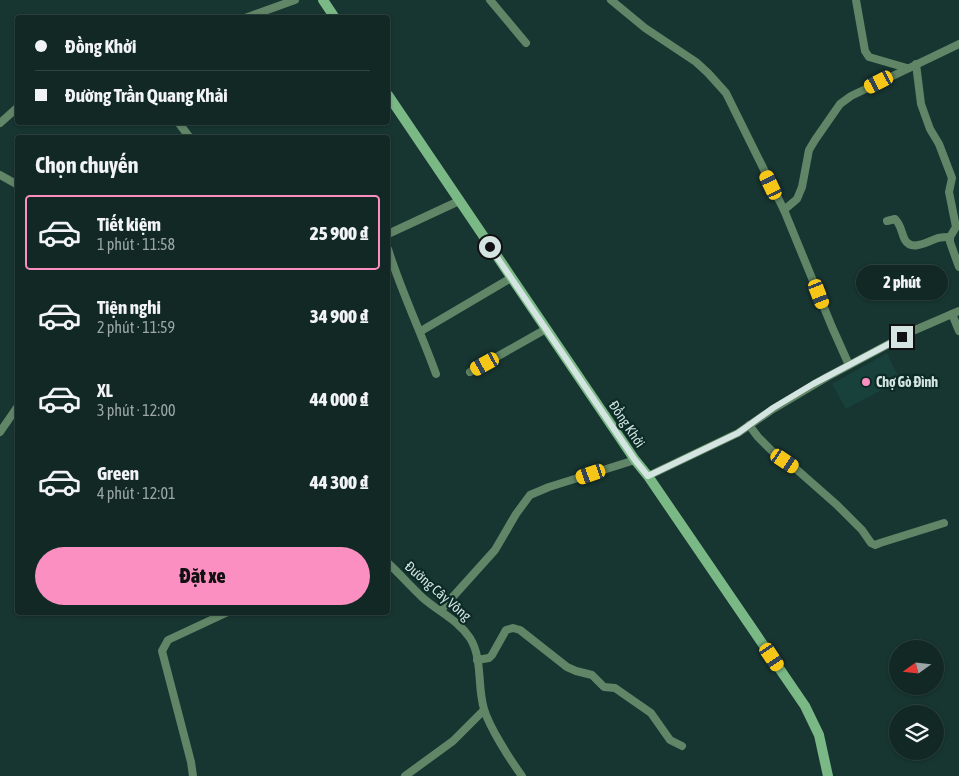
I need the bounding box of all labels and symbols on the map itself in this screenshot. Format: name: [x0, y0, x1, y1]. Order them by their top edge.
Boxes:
car: [862, 69, 895, 95]
car: [757, 168, 784, 202]
route start: [479, 236, 501, 258]
callout: 2 phút: [856, 264, 948, 300]
car: [806, 277, 831, 311]
route end: [891, 326, 913, 348]
car: [468, 350, 501, 378]
place label: Chợ Gò Đình: [876, 374, 938, 390]
marker: Chợ Gò Đình: [860, 376, 872, 388]
street label: Đồng Khởi: [606, 397, 649, 450]
car: [768, 446, 801, 476]
car: [574, 462, 607, 486]
street label: Đường Cây Vông: [402, 558, 474, 624]
car: [757, 640, 786, 674]
north arrow: [889, 640, 944, 695]

